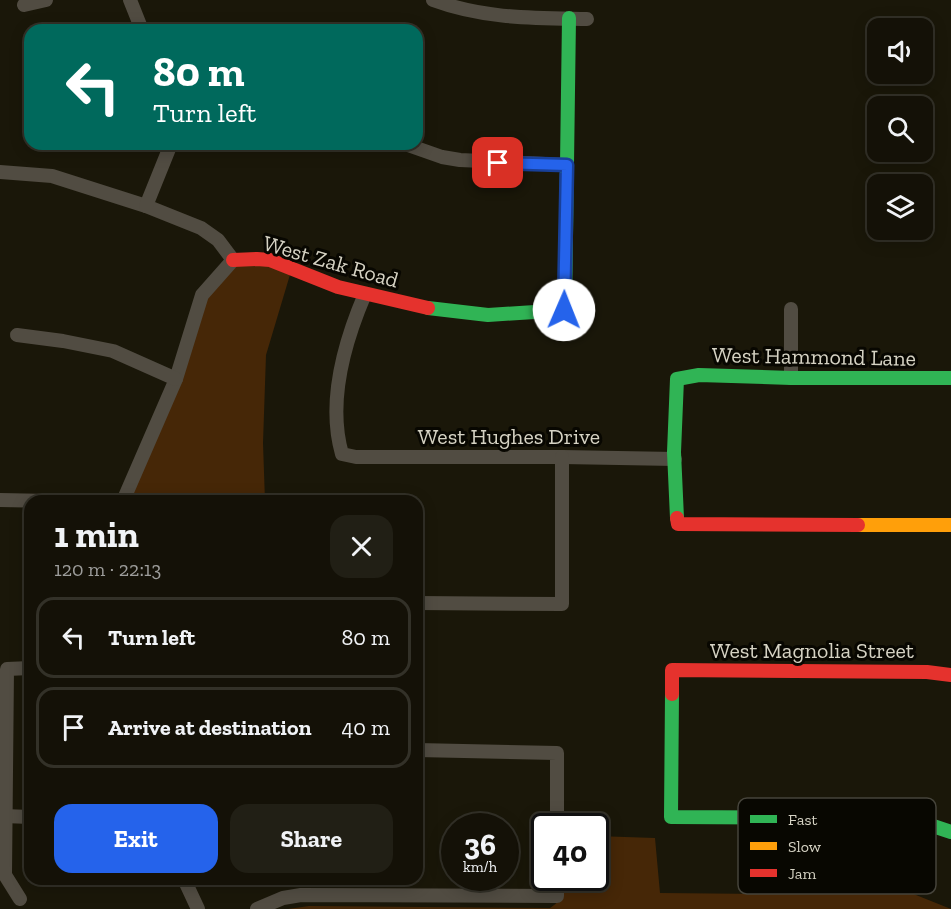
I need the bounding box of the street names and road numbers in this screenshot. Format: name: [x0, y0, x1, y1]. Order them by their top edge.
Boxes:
street label: West Zak Road: [260, 229, 402, 294]
street label: West Hammond Lane: [712, 341, 916, 372]
street label: West Hughes Drive: [418, 423, 600, 450]
street label: West Magnolia Street: [710, 637, 915, 664]

